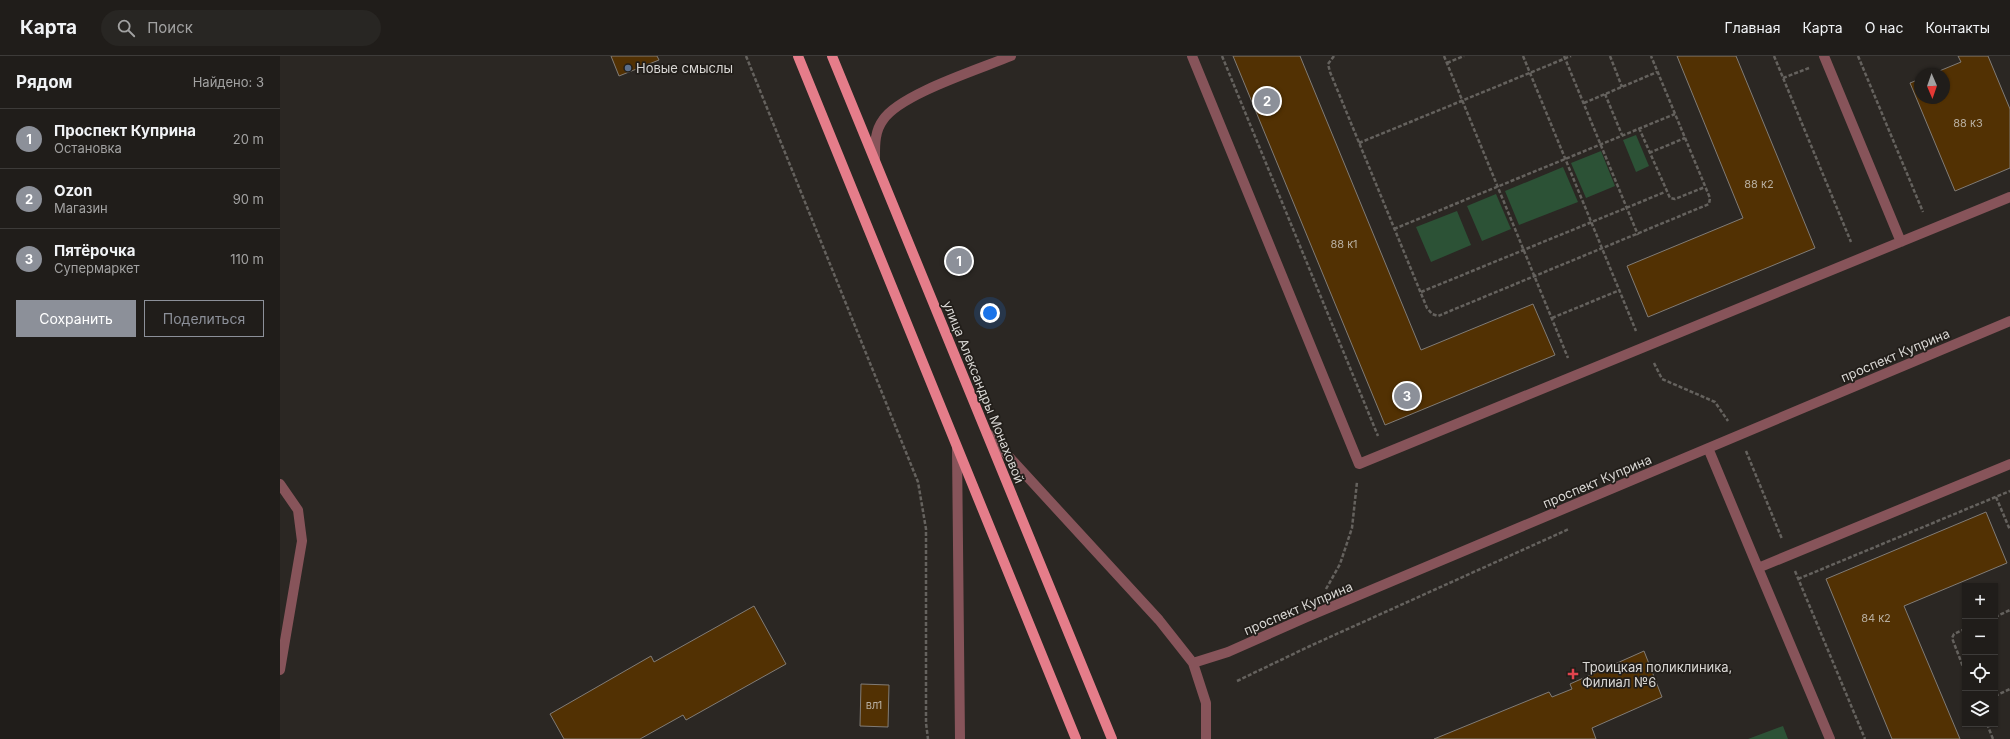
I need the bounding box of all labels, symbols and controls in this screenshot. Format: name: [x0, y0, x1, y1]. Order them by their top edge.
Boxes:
search box: [101, 10, 381, 46]
text: Карта: [20, 16, 77, 39]
icon: search: [115, 17, 137, 39]
text: Поиск: [147, 18, 193, 37]
text: Главная: [1725, 19, 1780, 36]
text: Карта: [1802, 19, 1843, 36]
text: О нас: [1865, 19, 1903, 36]
text: Контакты: [1925, 19, 1990, 36]
place label: Новые смыслы: [636, 60, 733, 76]
marker: Новые смыслы: [623, 63, 633, 73]
north arrow: [1914, 68, 1950, 104]
text: Рядом: [16, 72, 72, 92]
text: Найдено: 3: [193, 74, 264, 90]
pin: 2: [1254, 86, 1280, 116]
house number: 88 к3: [1953, 116, 1983, 130]
text: Проспект Куприна: [54, 121, 196, 140]
text: 1: [26, 131, 32, 147]
text: 20 m: [233, 131, 264, 147]
text: Остановка: [54, 140, 122, 156]
house number: 88 к2: [1744, 177, 1774, 191]
text: Ozon: [54, 181, 92, 200]
text: 2: [25, 191, 33, 207]
text: 90 m: [233, 191, 264, 207]
text: Магазин: [54, 200, 108, 216]
house number: 88 к1: [1330, 237, 1358, 251]
text: Пятёрочка: [54, 241, 135, 260]
pin: 1: [946, 246, 972, 276]
text: 3: [25, 251, 33, 267]
text: 110 m: [230, 251, 264, 267]
text: Супермаркет: [54, 260, 140, 276]
street label: улица Александры Монаховой: [940, 298, 1028, 486]
button: Сохранить: [16, 300, 136, 337]
button: Поделиться: [144, 300, 264, 337]
your location: [980, 303, 1000, 323]
street label: проспект Куприна: [1838, 325, 1952, 385]
pin: 3: [1394, 381, 1420, 411]
street label: проспект Куприна: [1540, 451, 1654, 511]
street label: проспект Куприна: [1241, 578, 1355, 638]
map controls: [1962, 583, 1998, 727]
button: +: [1962, 583, 1998, 619]
house number: 84 к2: [1861, 611, 1891, 625]
button: −: [1962, 619, 1998, 655]
button: locate: [1962, 655, 1998, 691]
place label: Троицкая поликлиника, Филиал №6: [1582, 659, 1732, 690]
marker: Троицкая поликлиника, Филиал №6: [1567, 668, 1579, 680]
button: layers: [1962, 691, 1998, 727]
house number: вл1: [866, 698, 882, 712]

